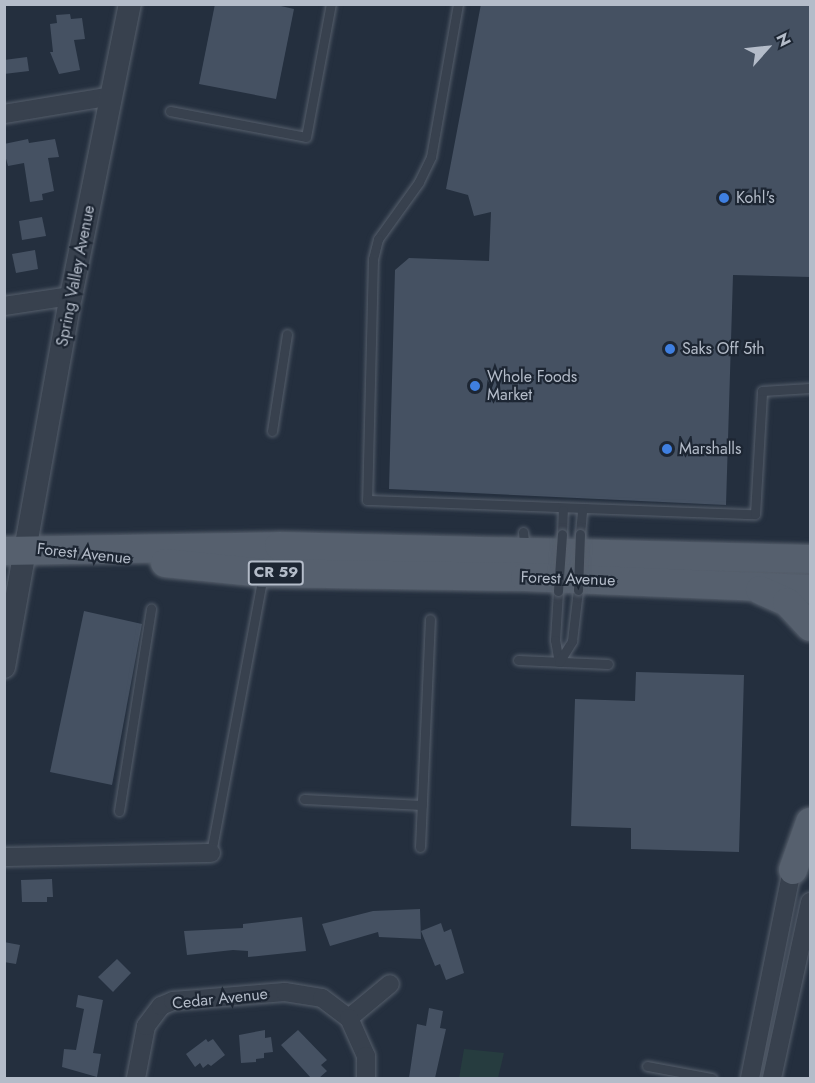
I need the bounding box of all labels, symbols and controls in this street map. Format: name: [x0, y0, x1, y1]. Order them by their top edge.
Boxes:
north arrow: [737, 18, 797, 78]
text: N: [770, 29, 797, 50]
place label: Kohl's: [736, 188, 775, 208]
marker: Kohl's: [717, 191, 731, 205]
street label: Spring Valley Avenue: [53, 204, 99, 348]
place label: Saks Off 5th: [682, 339, 765, 359]
marker: Saks Off 5th: [663, 342, 677, 356]
place label: Whole Foods Market: [487, 367, 577, 405]
marker: Whole Foods Market: [468, 379, 482, 393]
place label: Marshalls: [679, 439, 741, 459]
marker: Marshalls: [660, 442, 674, 456]
street label: Forest Avenue: [36, 540, 132, 568]
road number: CR 59: [248, 561, 304, 585]
street label: Forest Avenue: [520, 568, 616, 590]
street label: Cedar Avenue: [171, 984, 269, 1014]

